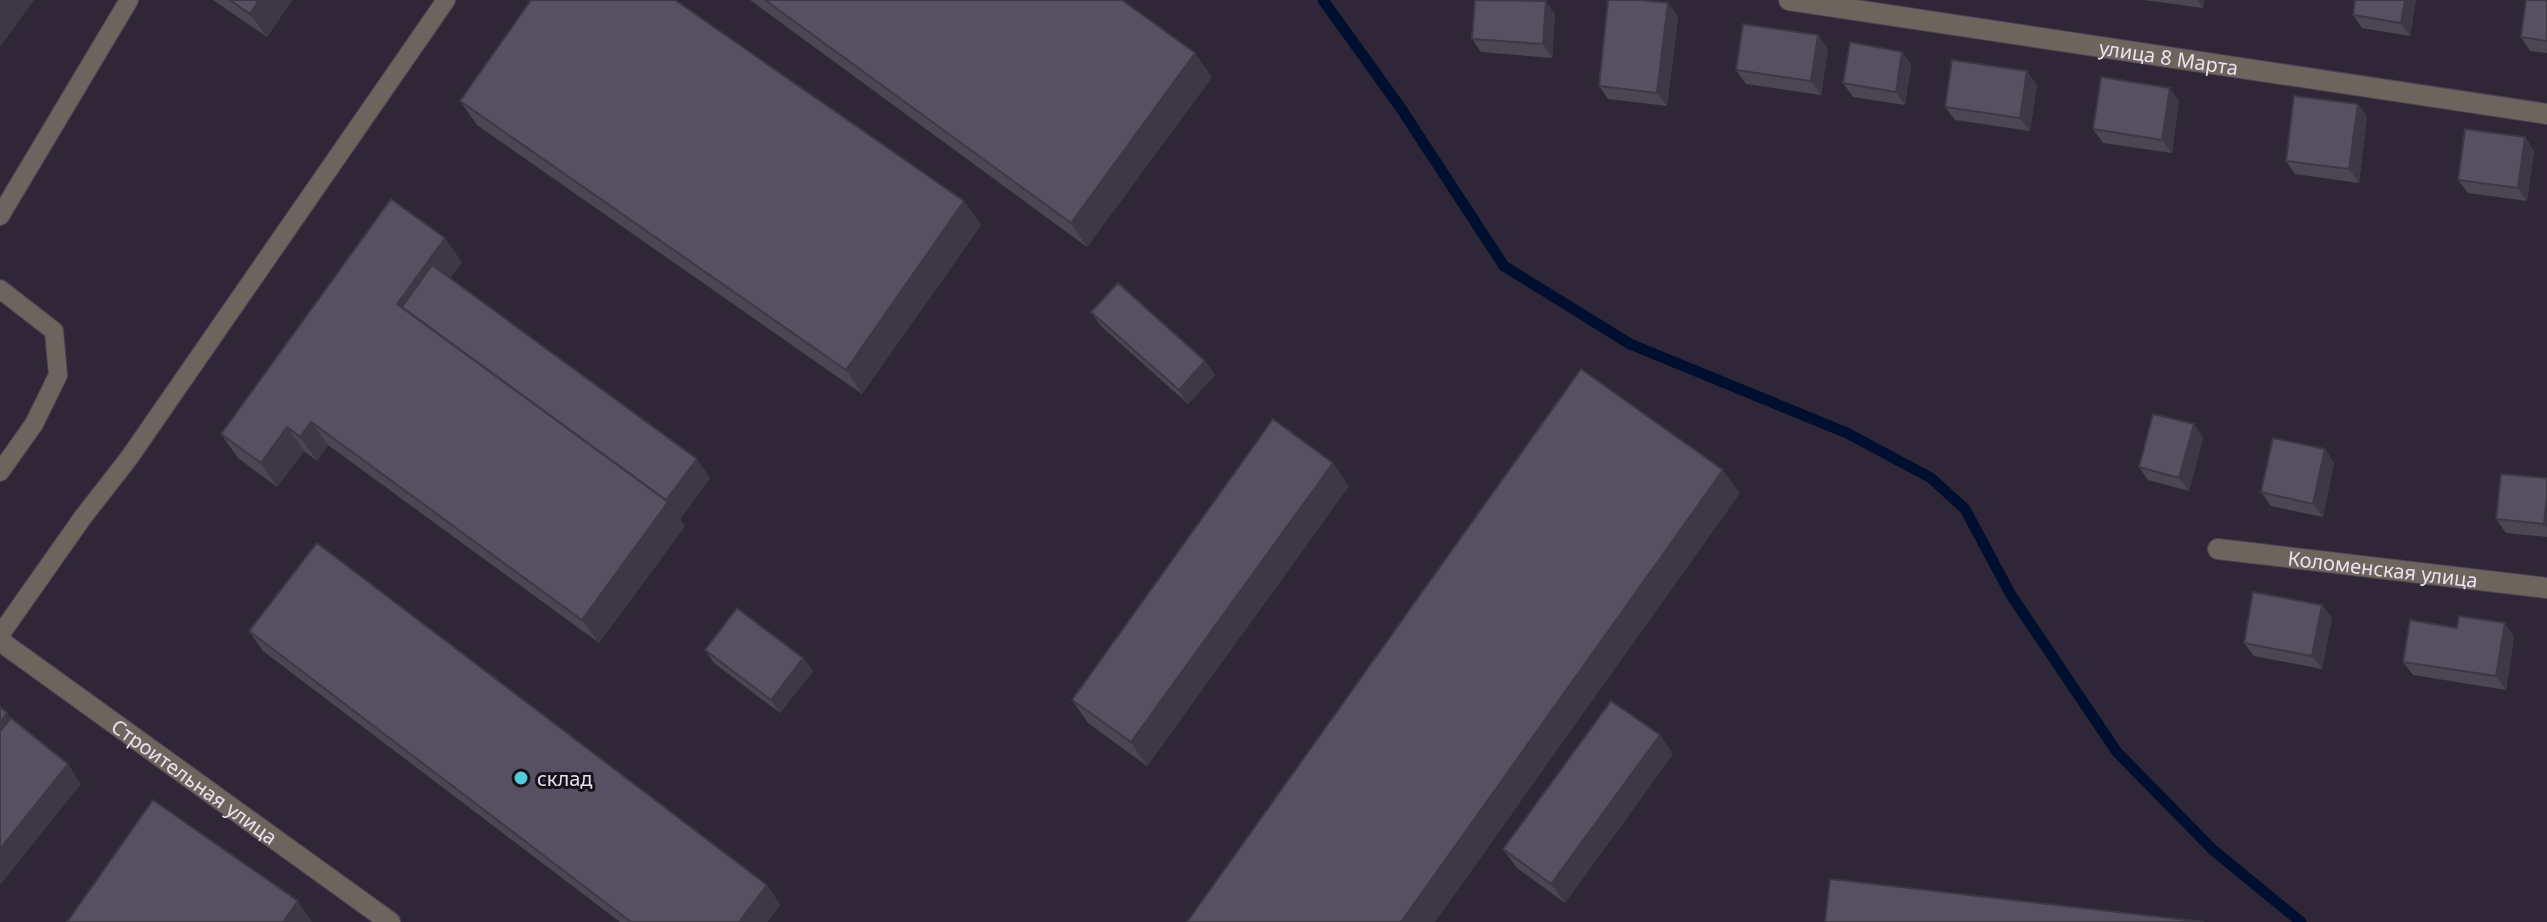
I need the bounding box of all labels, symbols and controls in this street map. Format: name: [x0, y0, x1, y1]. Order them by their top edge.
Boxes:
street label: улица 8 Марта: [2097, 33, 2240, 81]
street label: Коломенская улица: [2286, 544, 2479, 593]
street label: Строительная улица: [106, 712, 283, 850]
place label: склад: [537, 765, 592, 792]
marker: склад: [512, 769, 530, 787]

